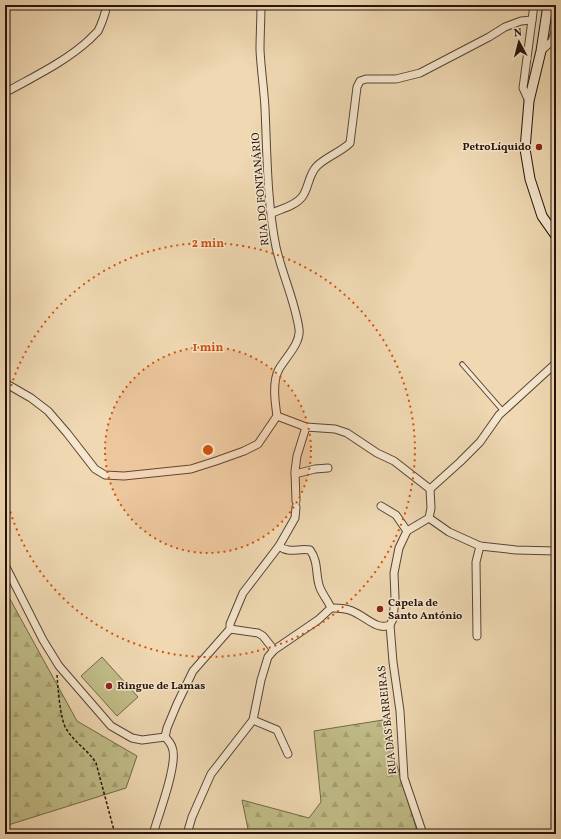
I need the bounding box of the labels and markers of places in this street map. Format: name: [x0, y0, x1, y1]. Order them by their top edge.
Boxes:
place label: PetroLíquido: [463, 140, 531, 155]
marker: PetroLíquido: [534, 142, 544, 152]
centre of rings: [201, 443, 215, 457]
place label: Capela de Santo António: [388, 596, 462, 624]
marker: Capela de Santo António: [375, 604, 385, 614]
place label: Ringue de Lamas: [117, 679, 205, 694]
marker: Ringue de Lamas: [104, 681, 114, 691]

